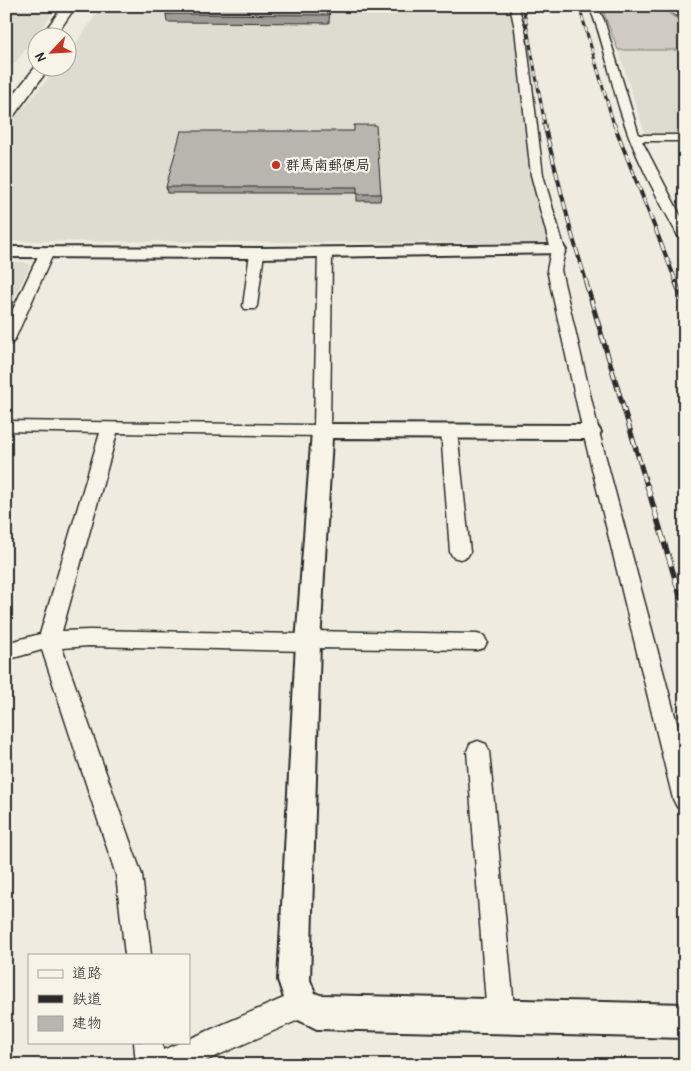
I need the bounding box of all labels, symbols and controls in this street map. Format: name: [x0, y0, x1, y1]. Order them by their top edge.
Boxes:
north arrow: [28, 28, 78, 78]
text: N: [29, 50, 50, 65]
place label: 群馬南郵便局: [286, 155, 370, 174]
marker: 群馬南郵便局: [270, 159, 282, 171]
legend: [28, 954, 190, 1044]
text: 道路: [72, 962, 102, 983]
text: 鉄道: [72, 988, 102, 1009]
text: 建物: [72, 1012, 102, 1033]

